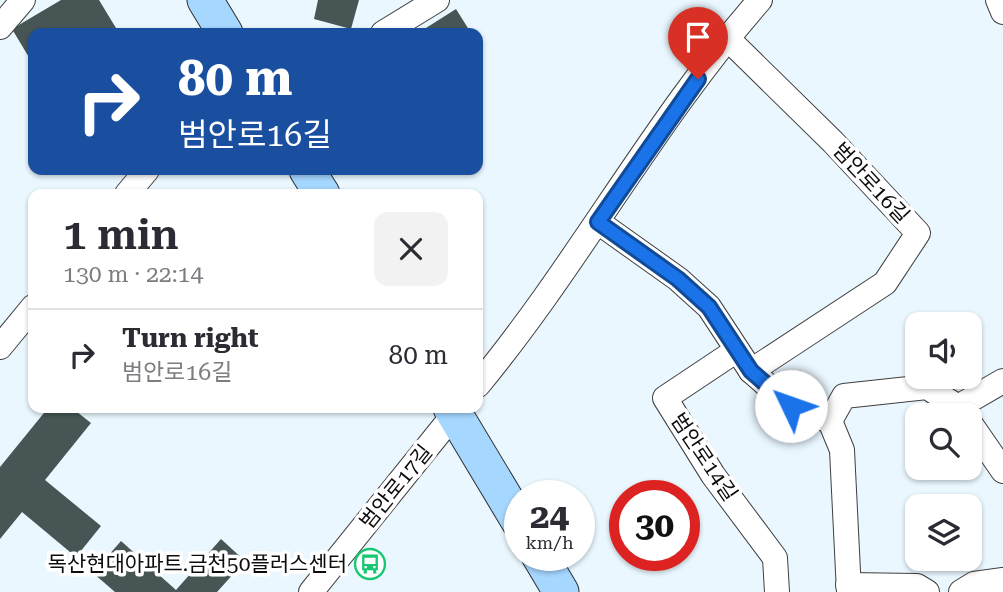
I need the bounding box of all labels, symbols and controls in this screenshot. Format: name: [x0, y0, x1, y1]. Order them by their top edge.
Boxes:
pin: [668, 7, 728, 79]
icon: arrive: [679, 18, 717, 56]
text: 80 m: [178, 50, 293, 107]
icon: right: [63, 56, 154, 147]
text: 범안로16길: [178, 116, 332, 154]
street label: 범안로16길: [828, 138, 914, 228]
text: 1 min: [63, 210, 179, 259]
button: close: [374, 212, 448, 286]
text: 130 m · 22:14: [63, 261, 203, 288]
map controls: [905, 312, 982, 571]
button: sound: [905, 312, 982, 389]
text: Turn right: [122, 323, 258, 353]
icon: right: [63, 336, 101, 374]
text: 80 m: [389, 340, 448, 370]
text: 범안로16길: [122, 359, 232, 386]
position arrow: [754, 369, 828, 443]
button: search: [905, 403, 982, 480]
street label: 범안로14길: [666, 409, 742, 505]
street label: 범안로17길: [355, 440, 437, 534]
speed limit sign: 30: [609, 480, 700, 571]
button: layers: [905, 494, 982, 571]
text: 24: [530, 496, 569, 537]
text: km/h: [525, 532, 574, 553]
bus stop icon: 독산현대아파트.금천50플러스센터: [353, 547, 387, 581]
place label: 독산현대아파트.금천50플러스센터: [48, 552, 347, 576]

